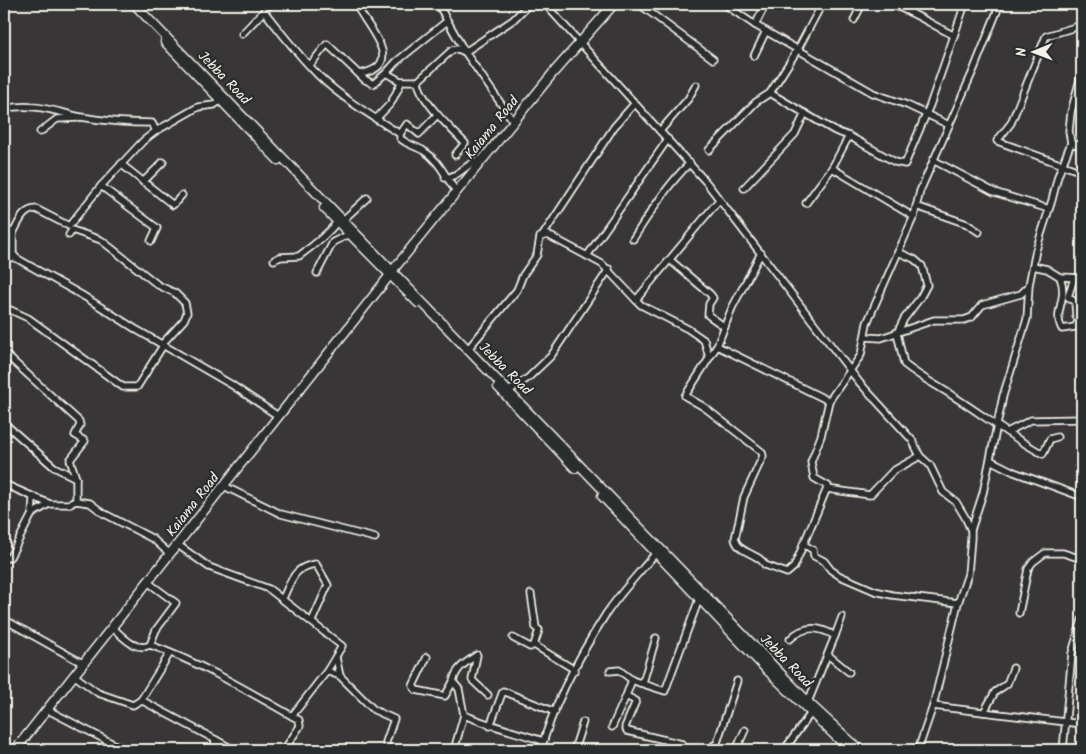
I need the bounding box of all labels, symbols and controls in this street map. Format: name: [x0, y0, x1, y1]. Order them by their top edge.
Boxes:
north arrow: [1008, 28, 1058, 78]
street label: Jebba Road: [193, 46, 256, 111]
text: N: [1011, 47, 1033, 57]
street label: Kaiama Road: [459, 91, 525, 165]
street label: Jebba Road: [473, 337, 537, 401]
street label: Kaiama Road: [161, 467, 226, 542]
street label: Jebba Road: [755, 629, 818, 694]

